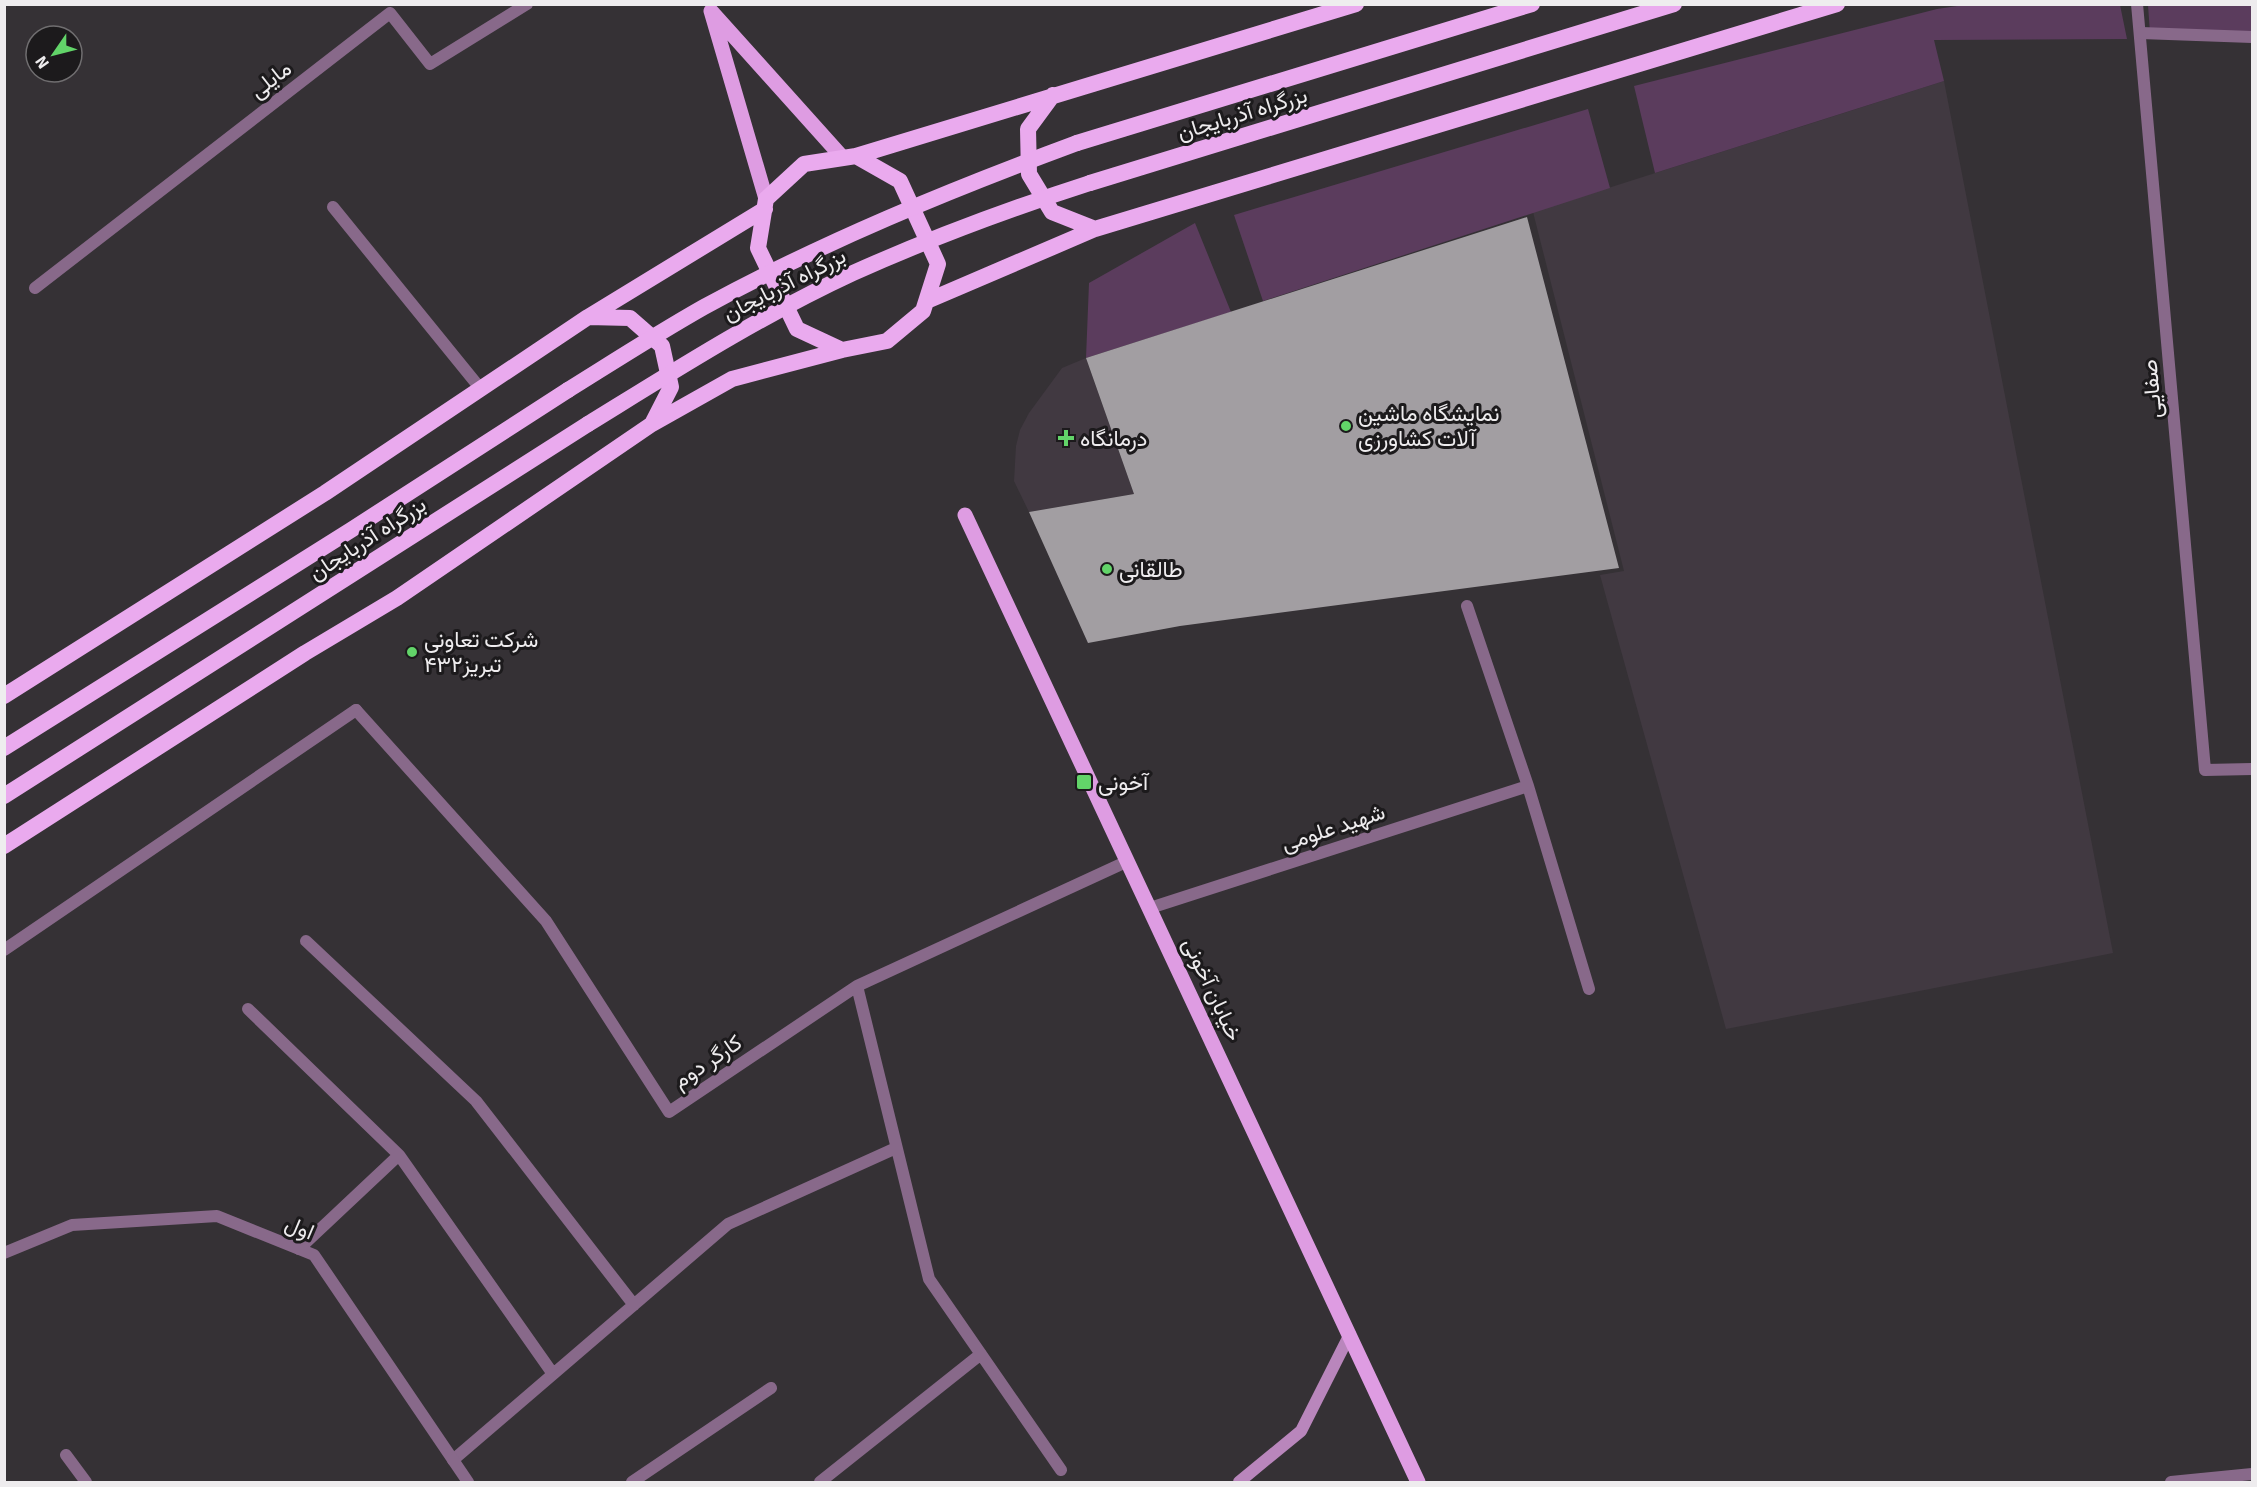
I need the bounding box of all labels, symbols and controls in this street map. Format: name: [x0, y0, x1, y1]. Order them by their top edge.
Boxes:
north arrow: [24, 24, 84, 84]
text: N: [31, 52, 54, 72]
street label: مایلی: [244, 55, 297, 104]
street label: بزرگراه آذربایجان: [1174, 81, 1310, 146]
street label: بزرگراه آذربایجان: [718, 242, 850, 327]
street label: صفایی: [2135, 358, 2168, 420]
place label: نمایشگاه ماشین آلات کشاورزی: [1358, 400, 1500, 452]
marker: نمایشگاه ماشین آلات کشاورزی: [1339, 419, 1353, 433]
place label: درمانگاه: [1080, 425, 1147, 452]
marker: درمانگاه: [1057, 429, 1075, 447]
street label: بزرگراه آذربایجان: [304, 490, 431, 586]
place label: طالقانی: [1119, 556, 1183, 583]
marker: طالقانی: [1100, 562, 1114, 576]
place label: شرکت تعاونی ۴۳۲تبریز: [424, 626, 538, 678]
marker: شرکت تعاونی ۴۳۲تبریز: [405, 645, 419, 659]
place label: آخونی: [1098, 769, 1150, 796]
marker: آخونی: [1075, 773, 1093, 791]
street label: شهید علومی: [1278, 798, 1388, 857]
street label: خیابان آخونی: [1177, 933, 1248, 1045]
street label: کارگر دوم: [668, 1028, 748, 1095]
street label: اول: [281, 1209, 318, 1246]

